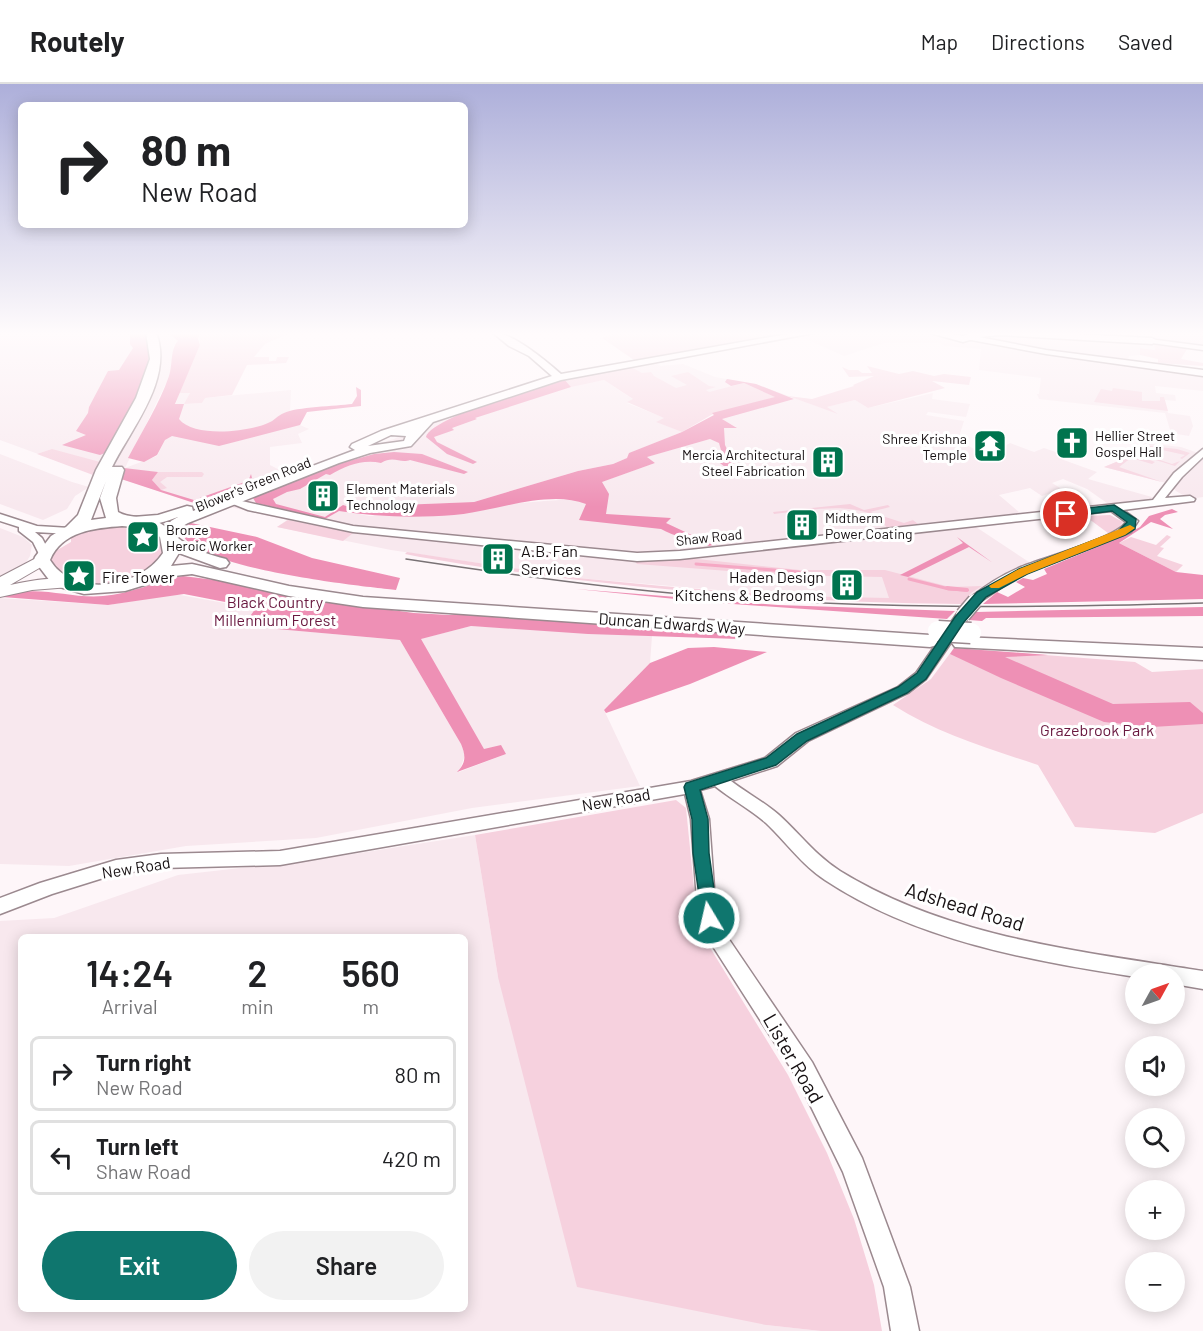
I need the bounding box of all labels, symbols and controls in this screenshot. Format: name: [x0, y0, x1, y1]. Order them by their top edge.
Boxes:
text: Routely: [30, 24, 125, 58]
text: Map: [921, 29, 958, 54]
text: Directions: [991, 29, 1085, 54]
text: Saved: [1118, 29, 1173, 54]
text: 80 m: [141, 124, 231, 174]
icon: right: [42, 126, 120, 204]
text: New Road: [141, 175, 258, 207]
church icon: Hellier Street Gospel Hall: [1054, 425, 1090, 461]
place label: Hellier Street Gospel Hall: [1095, 427, 1175, 460]
temple icon: Shree Krishna Temple: [972, 428, 1008, 464]
place label: Shree Krishna Temple: [882, 430, 967, 463]
building icon: Mercia Architectural Steel Fabrication: [810, 444, 846, 480]
place label: Mercia Architectural Steel Fabrication: [682, 446, 805, 479]
street label: Blower's Green Road: [193, 453, 313, 515]
building icon: Element Materials Technology: [305, 478, 341, 514]
place label: Element Materials Technology: [346, 480, 455, 513]
pin: [1040, 488, 1091, 539]
icon: arrive: [1049, 497, 1082, 530]
building icon: Midtherm Power Coating: [784, 507, 820, 543]
place label: Midtherm Power Coating: [825, 509, 913, 542]
place icon: Bronze Heroic Worker: [125, 519, 161, 555]
place label: Bronze Heroic Worker: [166, 521, 253, 554]
street label: Shaw Road: [675, 525, 743, 549]
building icon: A.B. Fan Services: [480, 541, 516, 577]
place label: A.B. Fan Services: [521, 541, 581, 578]
place icon: Fire Tower: [61, 558, 97, 594]
place label: Fire Tower: [102, 567, 175, 586]
place label: Haden Design Kitchens & Bedrooms: [675, 567, 824, 604]
building icon: Haden Design Kitchens & Bedrooms: [829, 567, 865, 603]
park label: Black Country Millennium Forest: [214, 592, 336, 629]
street label: Duncan Edwards Way: [598, 608, 747, 638]
park label: Grazebrook Park: [1040, 720, 1154, 739]
street label: New Road: [580, 784, 652, 814]
street label: New Road: [100, 852, 172, 882]
street label: Adshead Road: [903, 877, 1027, 935]
position arrow: [677, 886, 741, 950]
text: 14:24: [86, 951, 173, 994]
text: 2: [247, 951, 267, 994]
text: 560: [342, 951, 400, 994]
north arrow: [1125, 964, 1185, 1024]
map controls: [1125, 964, 1185, 1312]
text: Arrival: [102, 994, 158, 1018]
text: min: [241, 994, 274, 1018]
text: m: [363, 994, 379, 1018]
street label: Lister Road: [759, 1009, 829, 1107]
button: sound: [1125, 1036, 1185, 1096]
text: Turn right: [96, 1049, 191, 1075]
icon: right: [45, 1057, 78, 1090]
text: 80 m: [395, 1061, 441, 1087]
text: New Road: [96, 1075, 183, 1099]
button: search: [1125, 1108, 1185, 1168]
text: Turn left: [96, 1133, 179, 1159]
icon: left: [45, 1141, 78, 1174]
text: 420 m: [382, 1145, 441, 1171]
text: Shaw Road: [96, 1159, 191, 1183]
button: +: [1125, 1180, 1185, 1240]
button: Exit: [42, 1231, 237, 1300]
button: Share: [249, 1231, 444, 1300]
button: −: [1125, 1252, 1185, 1312]

